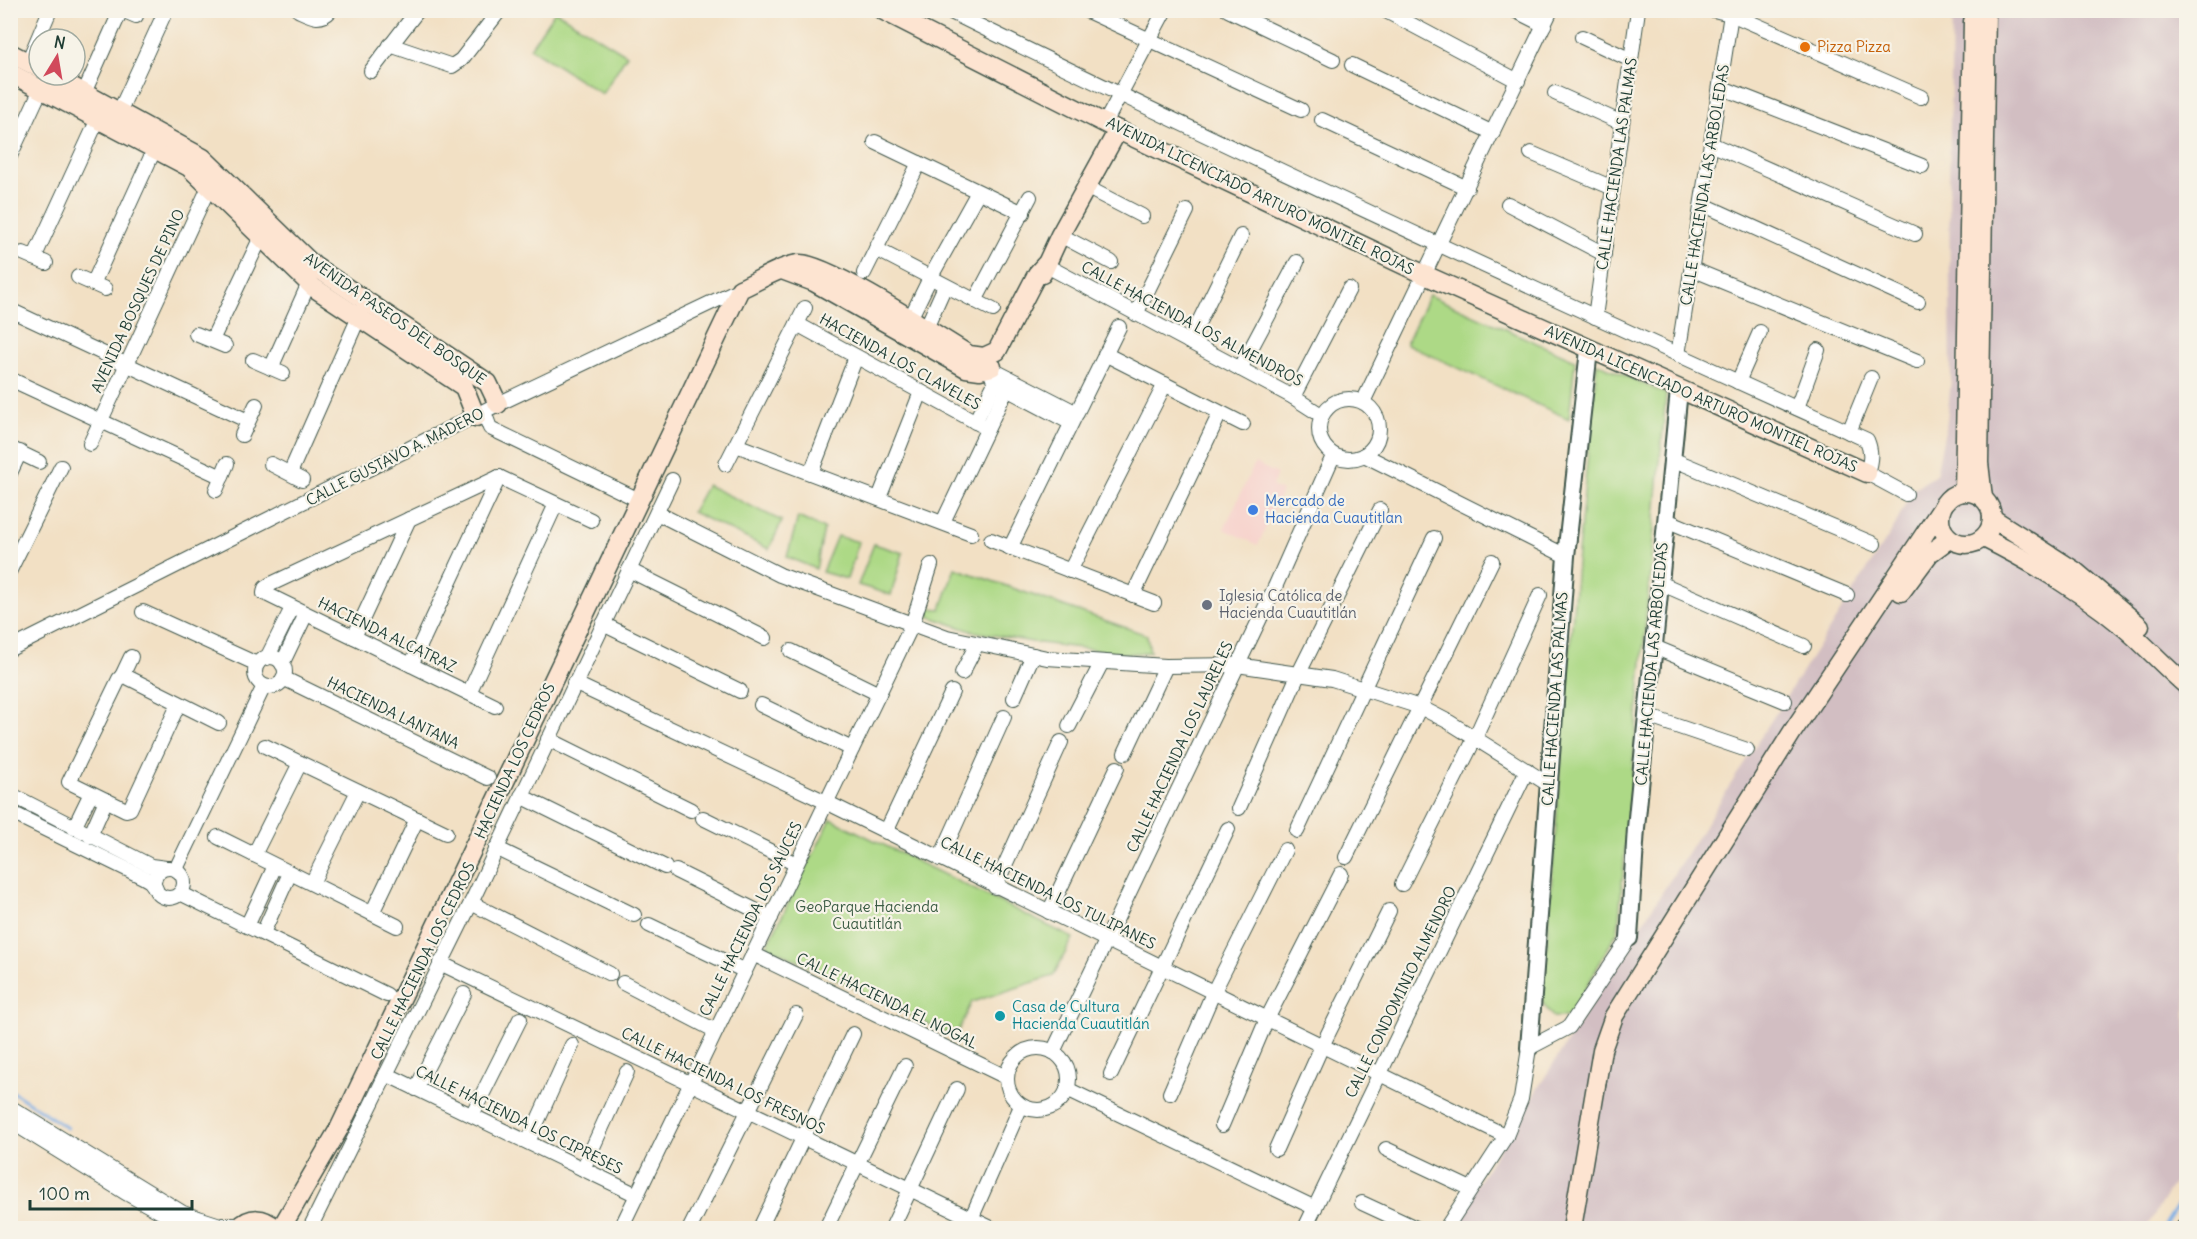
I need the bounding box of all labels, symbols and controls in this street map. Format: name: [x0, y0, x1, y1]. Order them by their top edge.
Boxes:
north arrow: [27, 27, 87, 87]
text: N: [53, 31, 67, 53]
place label: Pizza Pizza: [1817, 37, 1891, 56]
marker: Pizza Pizza: [1798, 40, 1812, 54]
street label: CALLE HACIENDA LAS PALMAS: [1592, 57, 1641, 271]
street label: CALLE HACIENDA LAS ARBOLEDAS: [1676, 63, 1733, 307]
street label: AVENIDA LICENCIADO ARTURO MONTIEL ROJAS: [1103, 112, 1417, 279]
street label: AVENIDA BOSQUES DE PINO: [87, 206, 189, 396]
street label: AVENIDA PASEOS DEL BOSQUE: [301, 248, 490, 389]
street label: CALLE HACIENDA LOS ALMENDROS: [1078, 257, 1306, 390]
street label: HACIENDA LOS CLAVELES: [816, 309, 984, 414]
street label: AVENIDA LICENCIADO ARTURO MONTIEL ROJAS: [1542, 321, 1860, 476]
street label: CALLE GUSTAVO A. MADERO: [303, 403, 487, 510]
place label: Mercado de Hacienda Cuautitlan: [1265, 491, 1403, 527]
marker: Mercado de Hacienda Cuautitlan: [1246, 503, 1260, 517]
street label: CALLE HACIENDA LAS ARBOLEDAS: [1631, 542, 1672, 786]
place label: Iglesia Católica de Hacienda Cuautitlán: [1219, 586, 1357, 622]
street label: CALLE HACIENDA LAS PALMAS: [1538, 591, 1571, 806]
street label: HACIENDA ALCATRAZ: [315, 593, 460, 676]
marker: Iglesia Católica de Hacienda Cuautitlán: [1200, 598, 1214, 612]
street label: CALLE HACIENDA LOS LAURELES: [1122, 638, 1237, 855]
street label: HACIENDA LANTANA: [324, 672, 463, 753]
street label: HACIENDA LOS CEDROS: [470, 680, 559, 842]
street label: CALLE HACIENDA LOS SAUCES: [695, 818, 806, 1019]
street label: CALLE HACIENDA LOS TULIPANES: [937, 832, 1159, 953]
street label: CALLE HACIENDA LOS CEDROS: [366, 859, 479, 1063]
street label: CALLE CONDOMINIO ALMENDRO: [1341, 883, 1460, 1101]
park label: GeoParque Hacienda Cuautitlán: [795, 897, 939, 933]
street label: CALLE HACIENDA EL NOGAL: [794, 948, 981, 1053]
place label: Casa de Cultura Hacienda Cuautitlán: [1012, 997, 1150, 1033]
marker: Casa de Cultura Hacienda Cuautitlán: [993, 1009, 1007, 1023]
street label: CALLE HACIENDA LOS FRESNOS: [618, 1023, 828, 1138]
street label: CALLE HACIENDA LOS CIPRESES: [412, 1061, 626, 1178]
scale bar: [30, 1173, 192, 1211]
text: 100 m: [39, 1182, 90, 1205]

